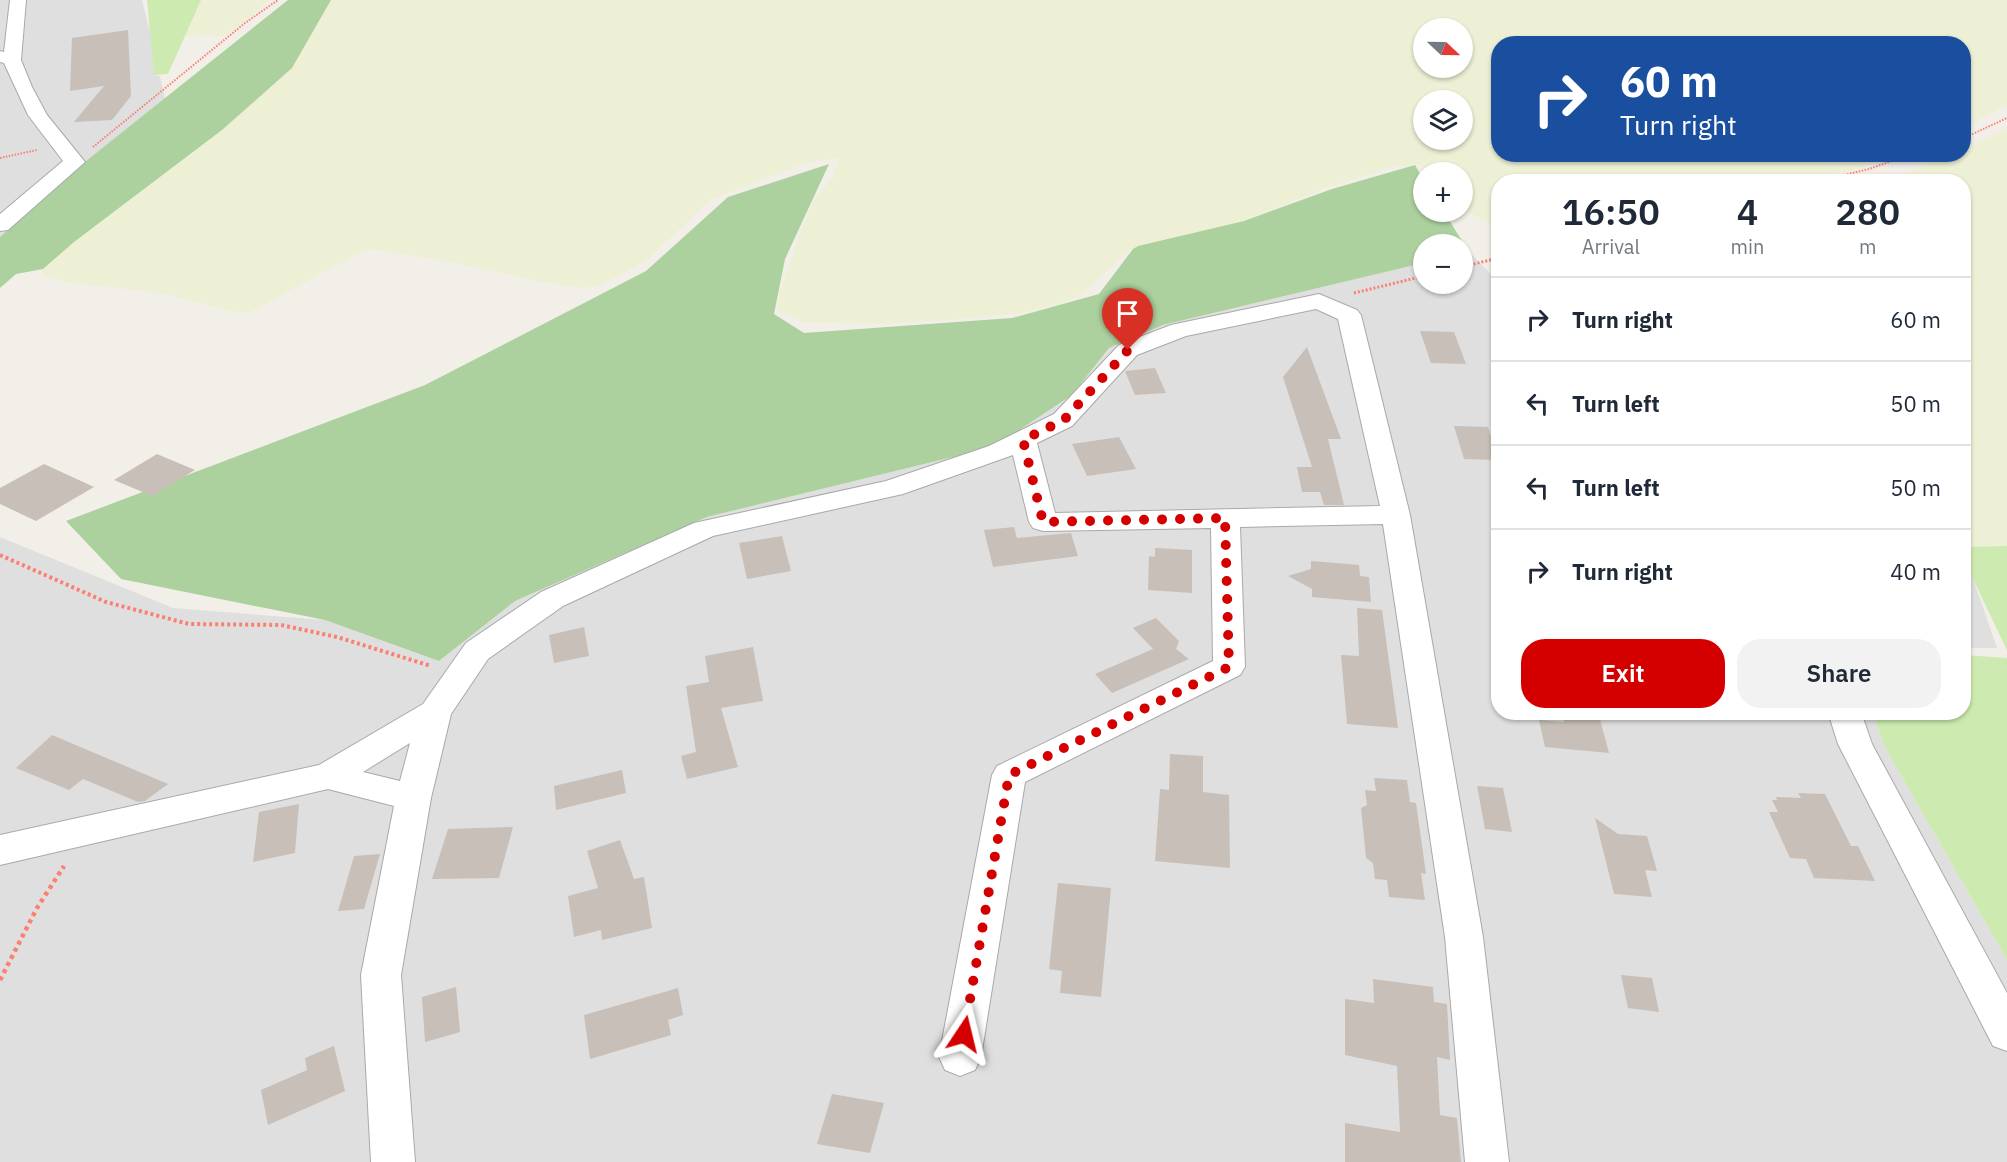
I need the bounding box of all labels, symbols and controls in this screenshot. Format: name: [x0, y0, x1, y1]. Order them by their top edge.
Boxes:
north arrow: [1413, 18, 1473, 78]
map controls: [1413, 18, 1473, 294]
text: 60 m: [1620, 54, 1718, 109]
icon: right: [1521, 60, 1599, 138]
button: layers: [1413, 90, 1473, 150]
text: Turn right: [1620, 107, 1737, 142]
button: +: [1413, 162, 1473, 222]
text: 16:50: [1562, 188, 1660, 235]
text: 4: [1737, 188, 1758, 235]
text: 280: [1835, 188, 1900, 235]
text: Arrival: [1582, 233, 1640, 260]
text: min: [1731, 233, 1764, 260]
text: m: [1859, 233, 1876, 260]
button: −: [1413, 234, 1473, 294]
pin: [1102, 288, 1153, 350]
icon: arrive: [1111, 297, 1144, 330]
icon: right: [1521, 303, 1554, 336]
text: Turn right: [1572, 305, 1673, 334]
text: 60 m: [1890, 305, 1941, 334]
icon: left: [1521, 387, 1554, 420]
text: Turn left: [1572, 389, 1660, 418]
text: 50 m: [1890, 389, 1941, 418]
icon: left: [1521, 471, 1554, 504]
text: Turn left: [1572, 473, 1660, 502]
text: 50 m: [1890, 473, 1941, 502]
icon: right: [1521, 555, 1554, 588]
text: Turn right: [1572, 557, 1673, 586]
text: 40 m: [1890, 557, 1941, 586]
button: Exit: [1521, 639, 1725, 708]
button: Share: [1737, 639, 1941, 708]
position arrow: [932, 1002, 996, 1066]

